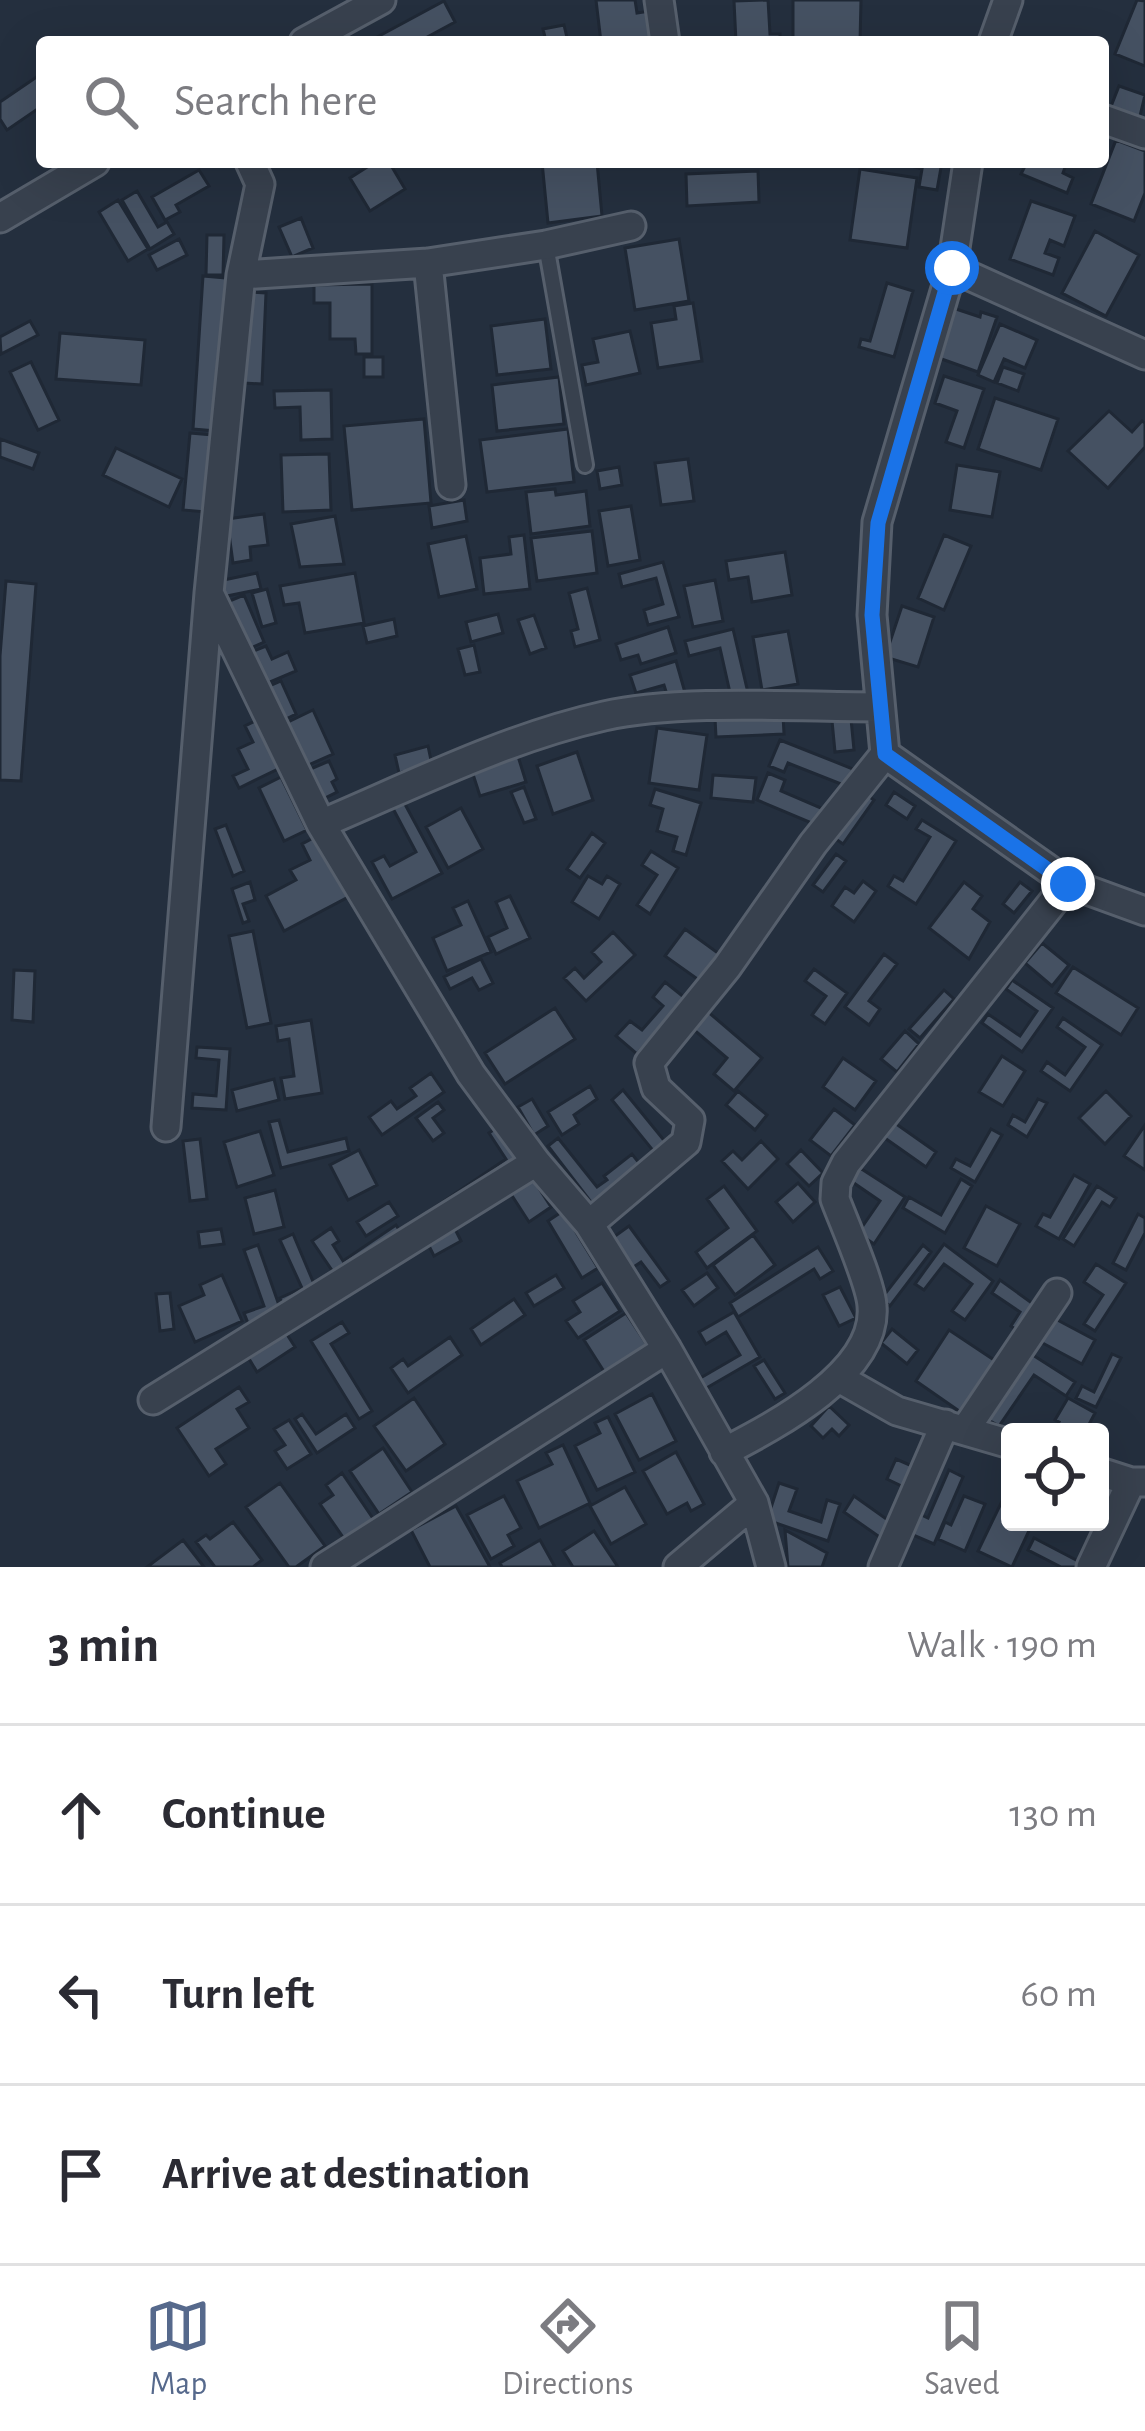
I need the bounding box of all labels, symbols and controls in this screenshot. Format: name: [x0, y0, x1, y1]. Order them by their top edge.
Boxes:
search box: [36, 36, 1109, 168]
icon: search: [78, 69, 144, 135]
text: Search here: [174, 79, 377, 124]
route start: [925, 241, 979, 295]
route end: [1041, 857, 1095, 911]
map controls: [1001, 1423, 1109, 1531]
button: locate: [1001, 1423, 1109, 1531]
text: 3 min: [48, 1620, 159, 1671]
text: Walk · 190 m: [907, 1626, 1097, 1665]
icon: ahead: [48, 1782, 114, 1848]
text: Continue: [162, 1792, 326, 1837]
text: 130 m: [1009, 1795, 1097, 1834]
icon: left: [48, 1962, 114, 2028]
text: Turn left: [162, 1972, 314, 2017]
text: 60 m: [1020, 1975, 1097, 2014]
icon: arrive: [48, 2142, 114, 2208]
text: Arrive at destination: [162, 2152, 530, 2197]
tab: Map: [145, 2293, 211, 2405]
tab: Directions: [502, 2293, 633, 2405]
tab: Saved: [924, 2293, 1000, 2405]

